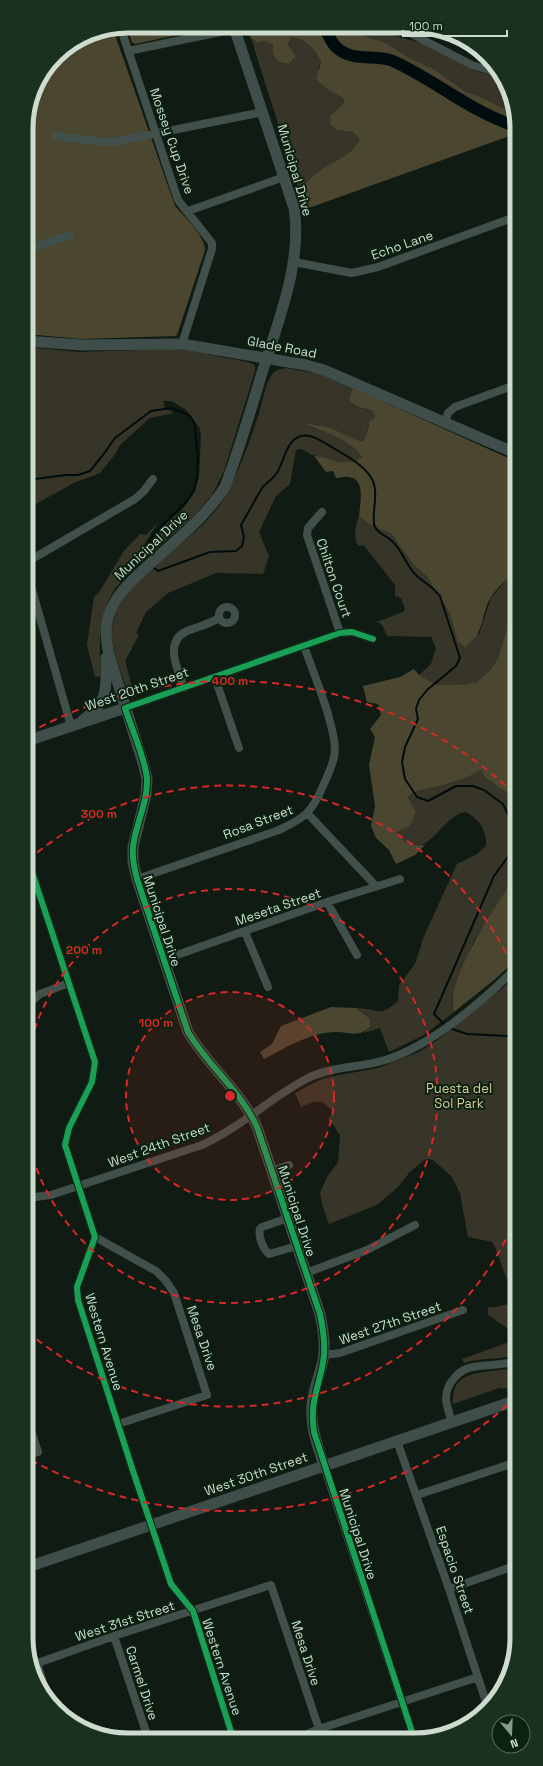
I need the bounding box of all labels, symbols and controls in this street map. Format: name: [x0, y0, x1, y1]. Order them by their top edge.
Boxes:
scale bar: [403, 12, 507, 38]
text: 100 m: [409, 18, 443, 34]
street label: Mossey Cup Drive: [146, 86, 198, 196]
street label: Municipal Drive: [274, 122, 316, 218]
street label: Echo Lane: [369, 226, 435, 264]
street label: Glade Road: [246, 332, 318, 362]
street label: Municipal Drive: [111, 506, 191, 584]
street label: Chilton Court: [312, 536, 356, 620]
street label: West 20th Street: [83, 663, 191, 715]
text: 400 m: [212, 673, 248, 689]
street label: Rosa Street: [221, 801, 295, 843]
text: 300 m: [81, 806, 117, 822]
street label: Municipal Drive: [139, 873, 185, 969]
street label: Meseta Street: [233, 884, 323, 930]
text: 200 m: [66, 942, 102, 958]
text: 100 m: [139, 1015, 173, 1031]
park label: Puesta del Sol Park: [426, 1080, 492, 1112]
centre of rings: [223, 1089, 237, 1103]
street label: West 24th Street: [106, 1119, 212, 1171]
street label: Municipal Drive: [274, 1163, 320, 1259]
street label: Western Avenue: [81, 1291, 127, 1393]
street label: West 27th Street: [337, 1298, 443, 1348]
street label: Mesa Drive: [183, 1303, 221, 1373]
street label: West 30th Street: [202, 1448, 310, 1500]
street label: Municipal Drive: [335, 1486, 381, 1582]
street label: Espacio Street: [432, 1524, 478, 1616]
street label: West 31st Street: [73, 1597, 177, 1645]
street label: Western Avenue: [198, 1616, 246, 1718]
street label: Mesa Drive: [287, 1618, 325, 1688]
street label: Carmel Drive: [122, 1644, 162, 1722]
north arrow: [491, 1714, 531, 1754]
text: N: [508, 1736, 520, 1751]

